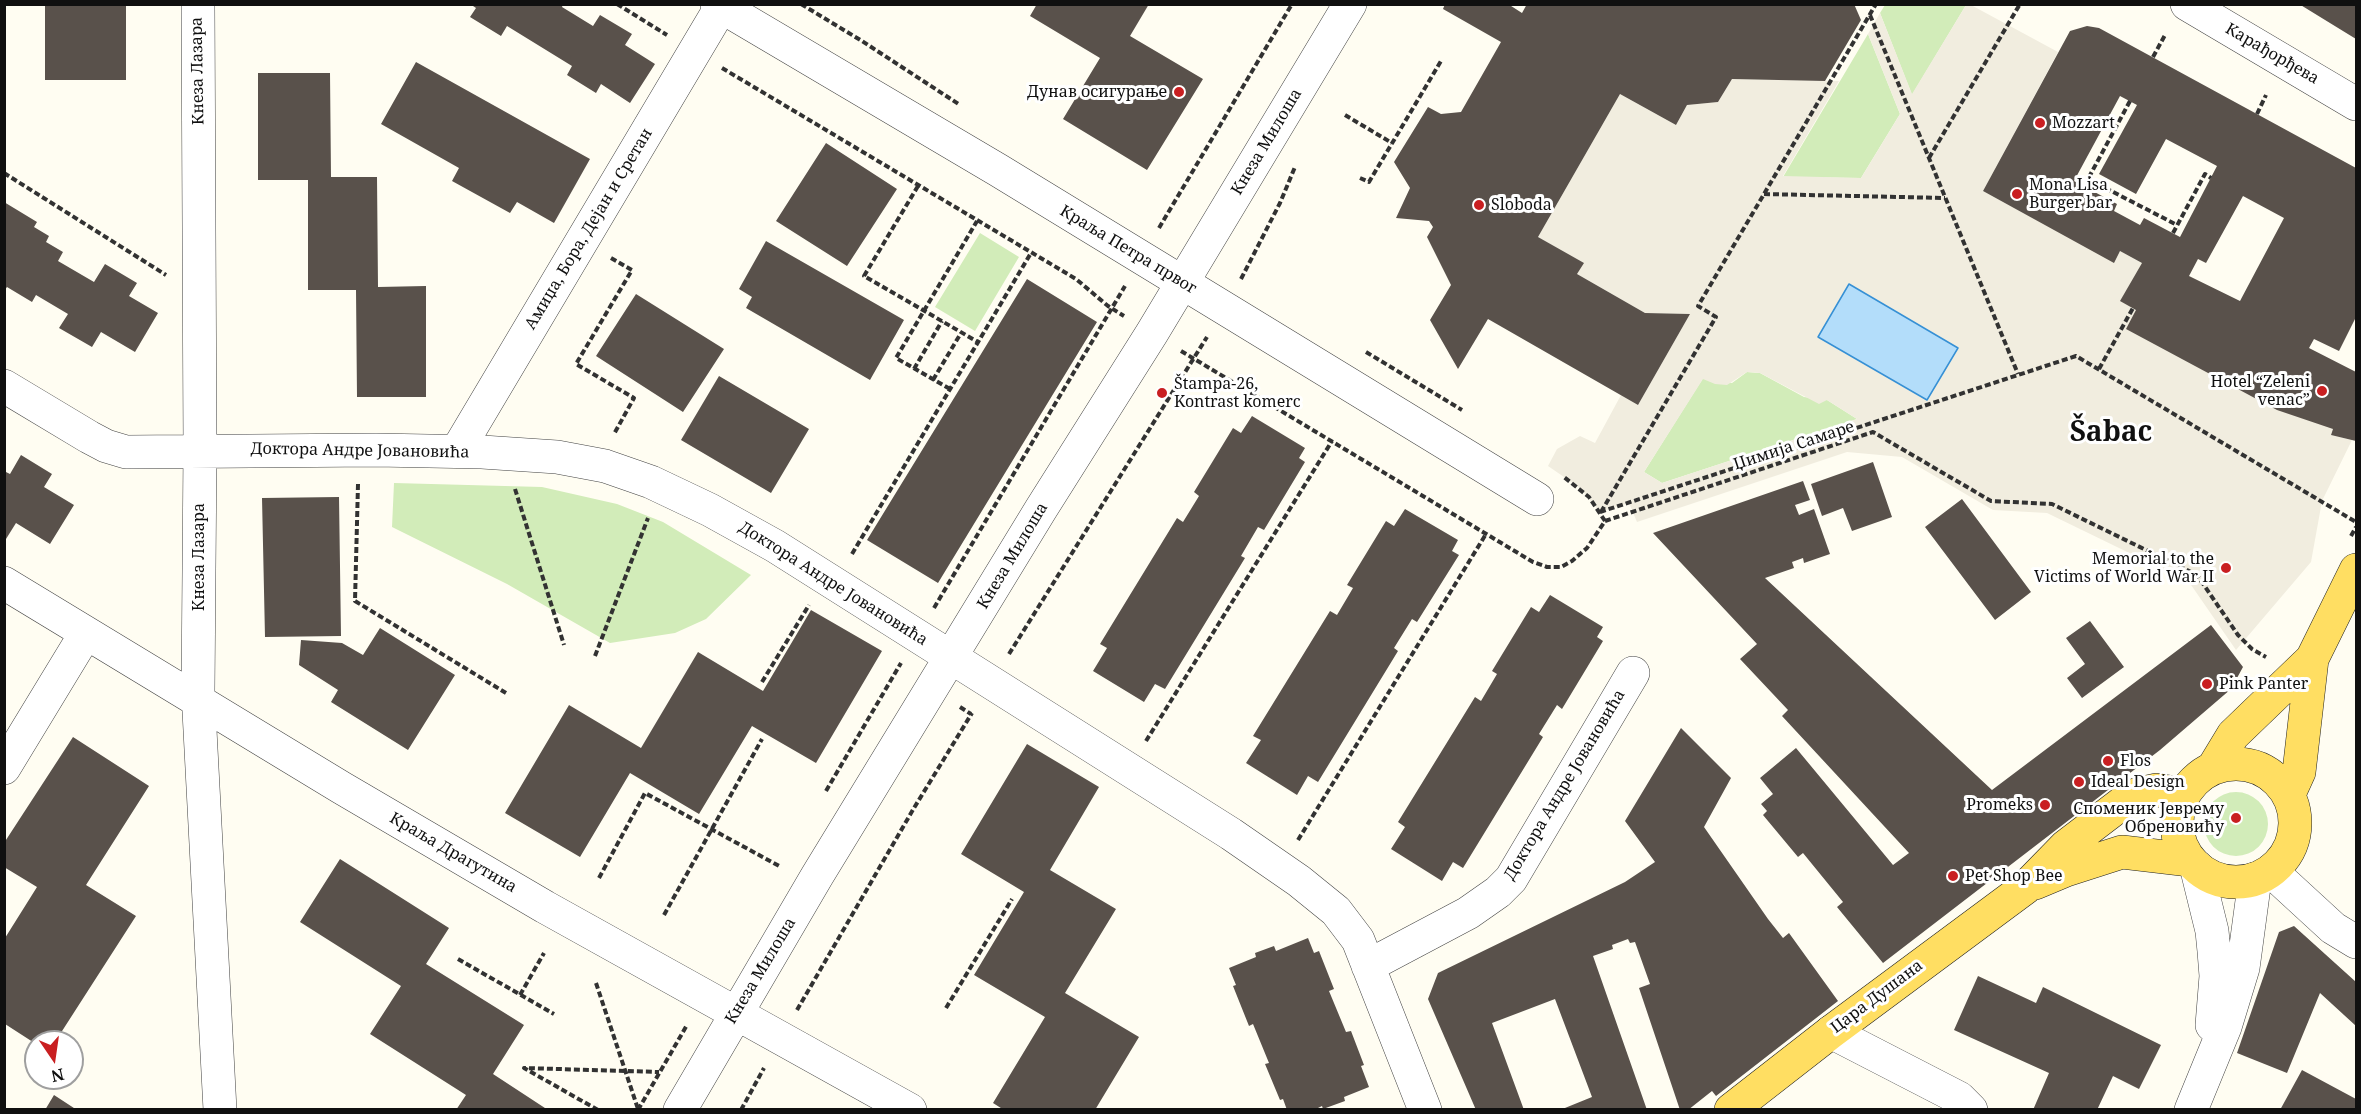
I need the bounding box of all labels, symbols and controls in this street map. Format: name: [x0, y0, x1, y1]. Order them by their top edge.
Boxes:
street label: Кнеза Лазара: [187, 17, 209, 125]
street label: Карађорђева: [2222, 19, 2322, 89]
place label: Дунав осигурање: [1027, 82, 1167, 102]
marker: Дунав осигурање: [1172, 85, 1186, 99]
street label: Кнеза Милоша: [1228, 85, 1306, 199]
place label: Mozzart: [2052, 113, 2115, 133]
marker: Mozzart: [2033, 116, 2047, 130]
street label: Амиџа, Бора, Дејан и Сретан: [521, 125, 657, 333]
place label: Mona Lisa Burger bar: [2029, 175, 2112, 213]
marker: Mona Lisa Burger bar: [2010, 187, 2024, 201]
place label: Sloboda: [1491, 195, 1552, 215]
marker: Sloboda: [1472, 198, 1486, 212]
street label: Краља Петра првог: [1056, 202, 1200, 298]
place label: Hotel “Zeleni venac”: [2211, 372, 2310, 410]
place label: Štampa-26, Kontrast komerc: [1174, 374, 1301, 412]
marker: Hotel “Zeleni venac”: [2315, 384, 2329, 398]
marker: Štampa-26, Kontrast komerc: [1155, 386, 1169, 400]
district label: Šabac: [2070, 416, 2152, 450]
street label: Џимија Самаре: [1731, 417, 1857, 475]
street label: Доктора Андре Јовановића: [250, 439, 470, 463]
street label: Кнеза Милоша: [974, 499, 1052, 613]
street label: Кнеза Лазара: [189, 503, 209, 611]
street label: Доктора Андре Јовановића: [735, 518, 931, 650]
place label: Memorial to the Victims of World War II: [2034, 549, 2214, 587]
marker: Memorial to the Victims of World War II: [2219, 561, 2233, 575]
place label: Pink Panter: [2219, 674, 2308, 694]
marker: Pink Panter: [2200, 677, 2214, 691]
street label: Доктора Андре Јовановића: [1500, 686, 1630, 884]
place label: Flos: [2120, 751, 2151, 771]
marker: Flos: [2101, 754, 2115, 768]
place label: Ideal Design: [2091, 772, 2185, 792]
marker: Ideal Design: [2072, 775, 2086, 789]
place label: Promeks: [1966, 795, 2033, 815]
marker: Promeks: [2038, 798, 2052, 812]
place label: Споменик Јеврему Обреновићу: [2073, 799, 2224, 837]
street label: Краља Драгутина: [386, 809, 520, 897]
marker: Споменик Јеврему Обреновићу: [2229, 811, 2243, 825]
place label: Pet Shop Bee: [1965, 866, 2063, 886]
marker: Pet Shop Bee: [1946, 869, 1960, 883]
street label: Кнеза Милоша: [722, 914, 800, 1028]
street label: Цара Душана: [1827, 956, 1927, 1038]
north arrow: [24, 1030, 84, 1090]
text: N: [49, 1063, 66, 1088]

